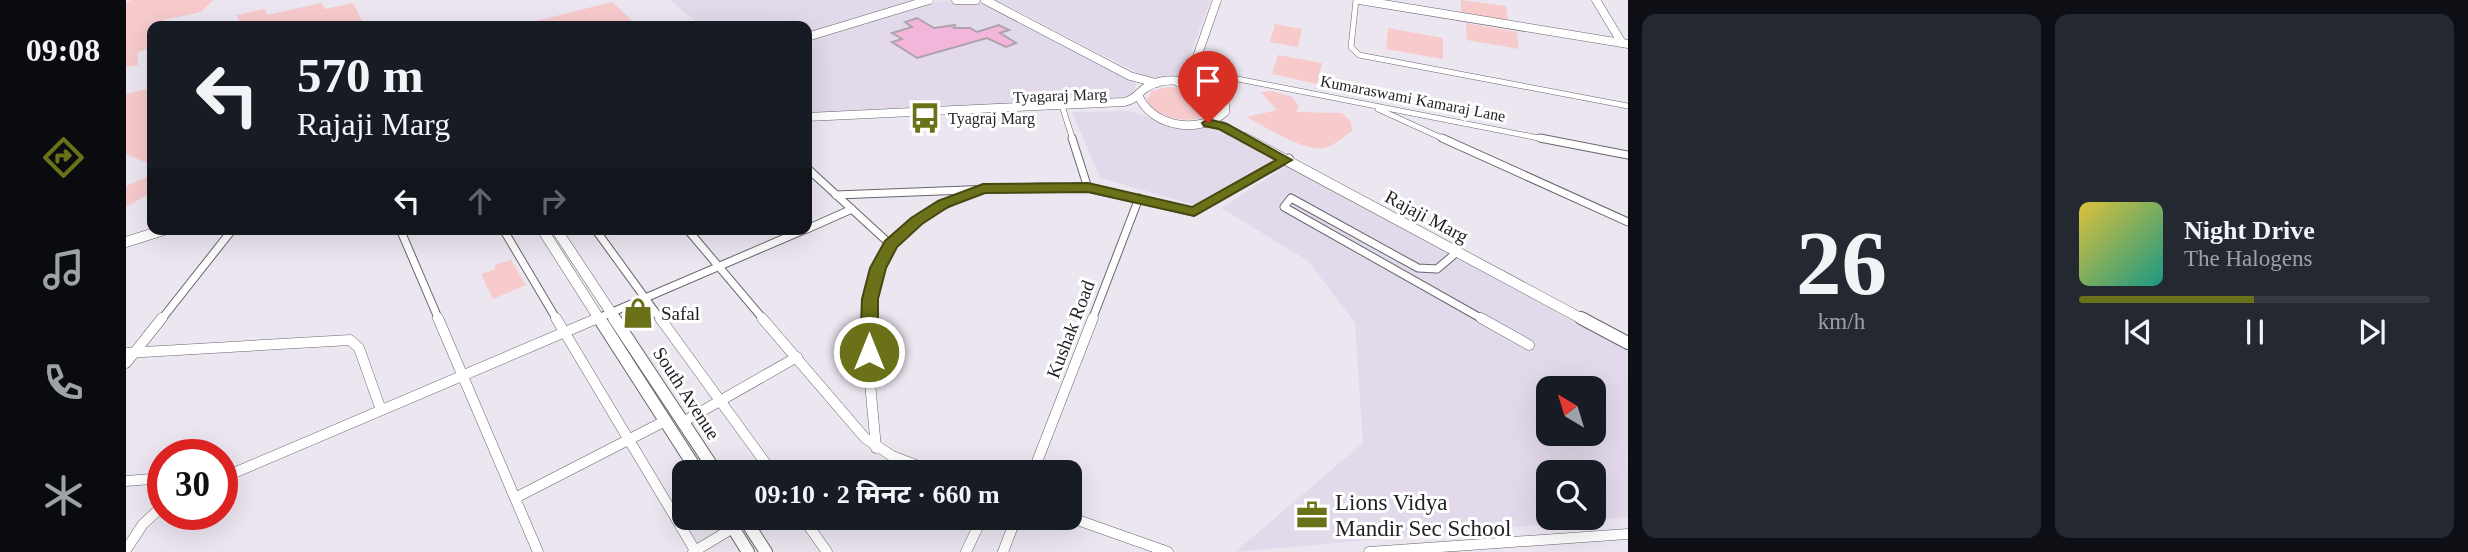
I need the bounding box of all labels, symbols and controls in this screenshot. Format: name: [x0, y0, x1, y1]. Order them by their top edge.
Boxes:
text: 09:08: [26, 32, 100, 68]
text: 570 m: [297, 48, 424, 103]
icon: left: [182, 49, 273, 140]
pin: [1178, 51, 1238, 123]
icon: arrive: [1189, 62, 1227, 100]
street label: Kumaraswami Kamaraj Lane: [1319, 72, 1507, 126]
street label: Tyagaraj Marg: [1013, 85, 1107, 107]
bus stop icon: Tyagraj Marg: [908, 101, 942, 135]
text: Rajaji Marg: [297, 106, 450, 142]
place label: Tyagraj Marg: [948, 110, 1035, 128]
icon: directions: [39, 133, 88, 182]
icon: left: [388, 182, 426, 220]
icon: ahead: [461, 182, 499, 220]
icon: right: [534, 182, 572, 220]
street label: Rajaji Marg: [1382, 186, 1472, 247]
text: 26: [1796, 213, 1887, 314]
text: Night Drive: [2184, 216, 2315, 245]
icon: music: [39, 245, 88, 294]
text: The Halogens: [2184, 246, 2312, 271]
street label: Kushak Road: [1042, 277, 1099, 381]
shop icon: Safal: [621, 296, 655, 330]
place label: Safal: [661, 303, 700, 324]
text: km/h: [1818, 309, 1865, 334]
icon: previous: [2119, 313, 2157, 351]
icon: pause: [2236, 313, 2274, 351]
icon: next: [2353, 313, 2391, 351]
position arrow: [832, 315, 906, 389]
street label: South Avenue: [649, 343, 724, 443]
icon: phone: [39, 358, 88, 407]
north arrow: [1536, 376, 1606, 446]
map controls: [1536, 376, 1606, 530]
speed limit sign: 30: [147, 439, 238, 530]
button: search: [1536, 460, 1606, 530]
icon: climate: [39, 471, 88, 520]
text: 09:10 · 2 मिनट · 660 m: [754, 480, 1000, 509]
place label: Lions Vidya Mandir Sec School: [1335, 490, 1511, 541]
office icon: Lions Vidya Mandir Sec School: [1295, 498, 1329, 532]

